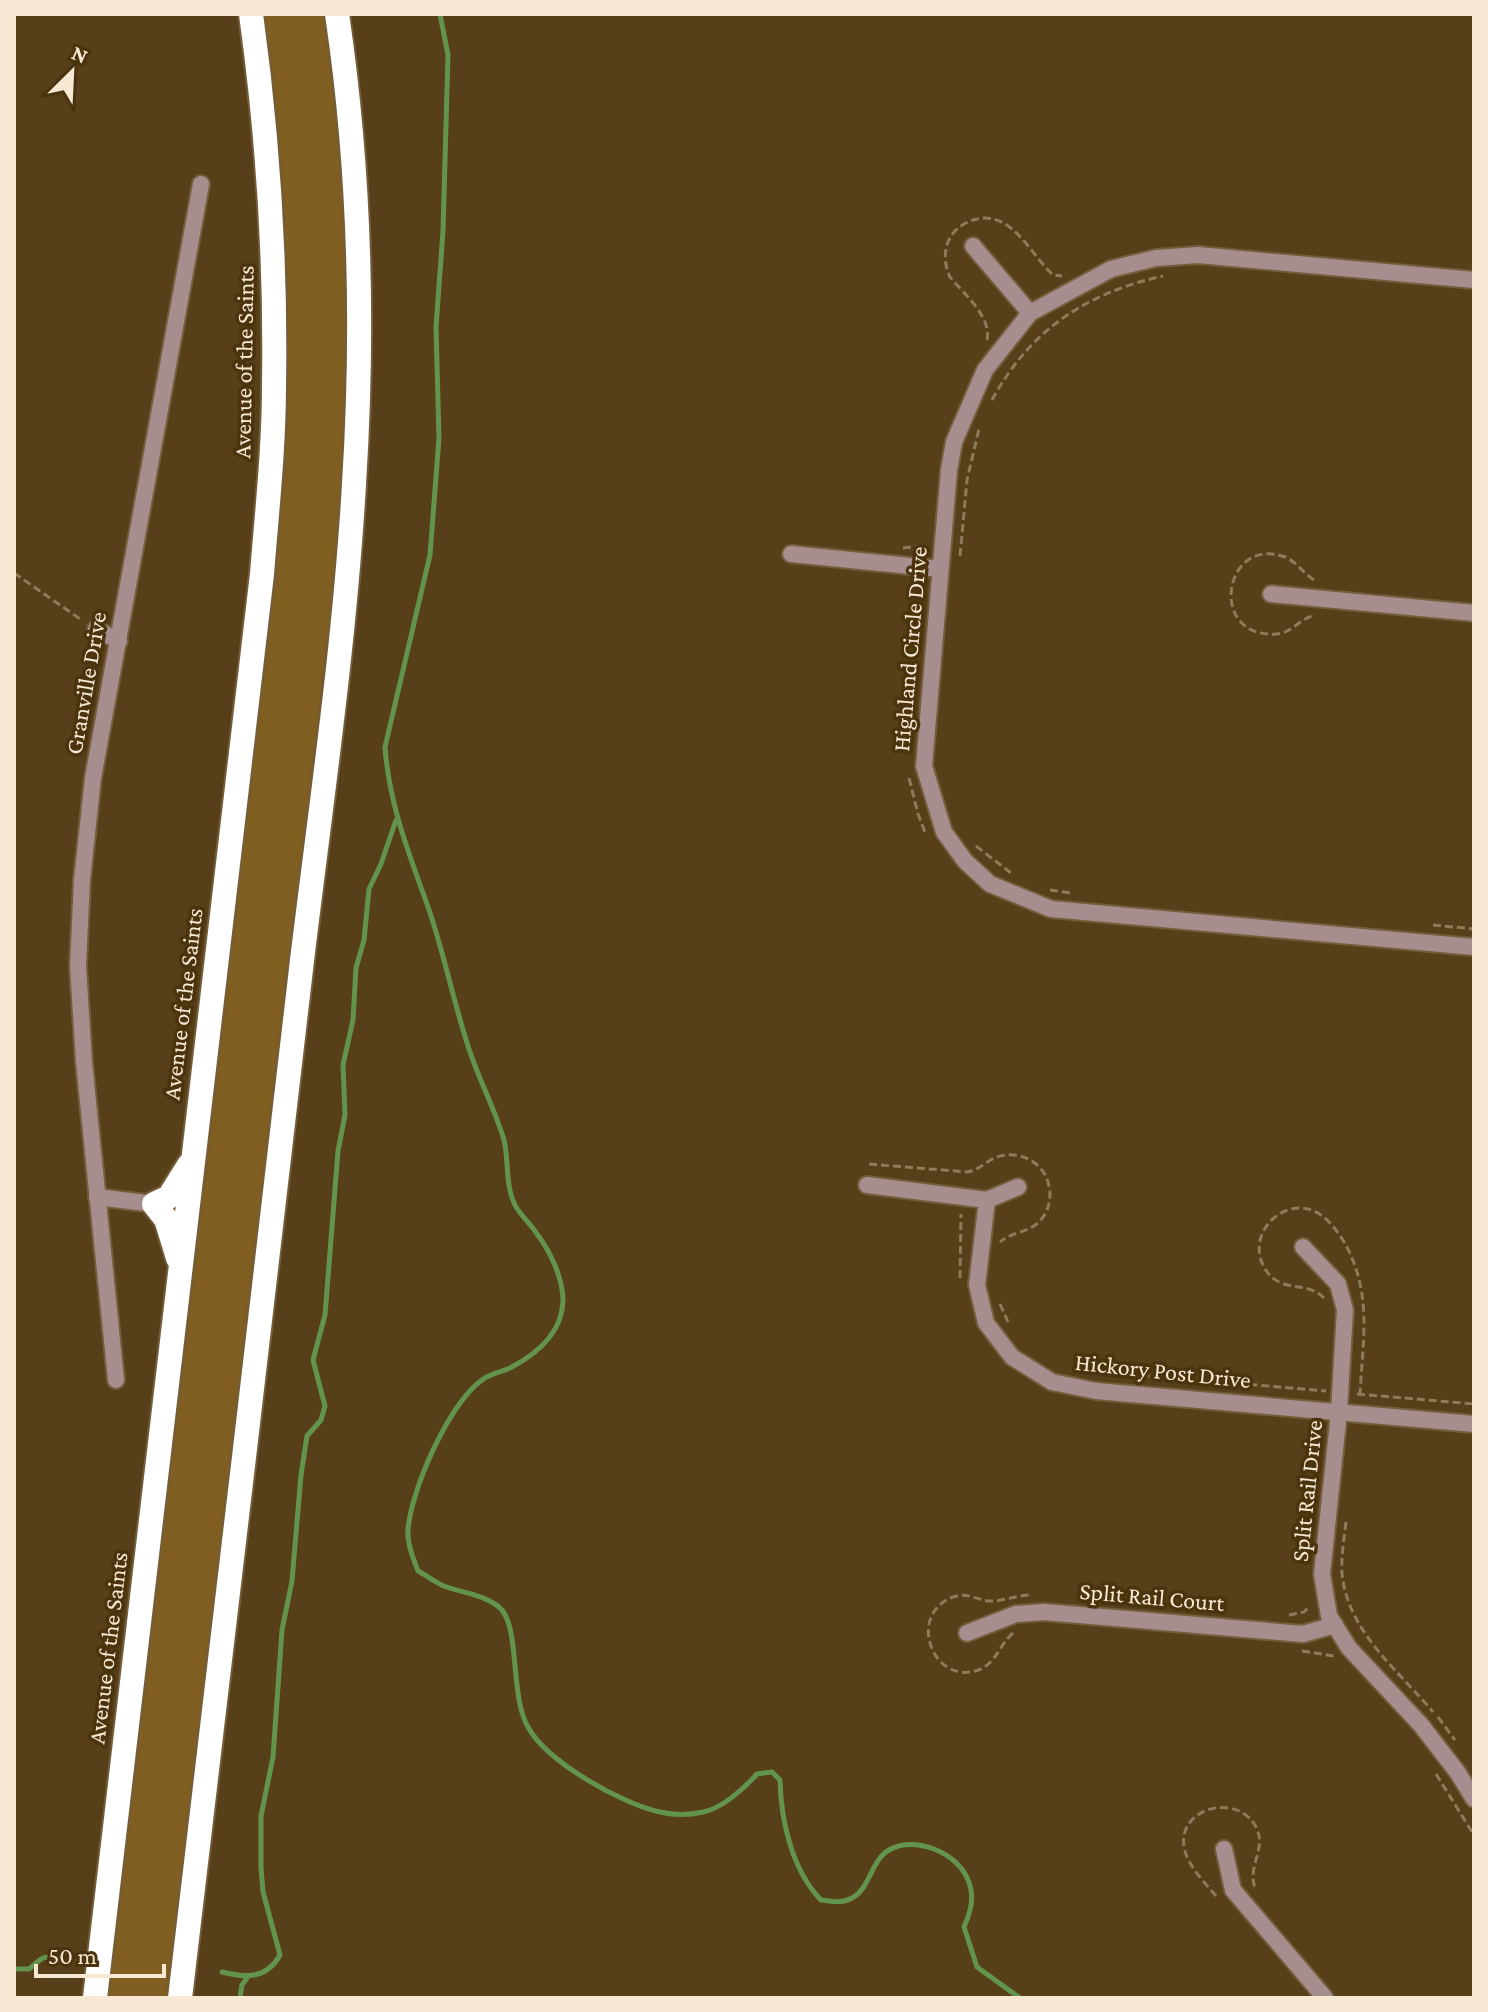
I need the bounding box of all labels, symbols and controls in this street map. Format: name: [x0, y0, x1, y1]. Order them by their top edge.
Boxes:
north arrow: [32, 32, 112, 112]
text: N: [68, 40, 92, 69]
street label: Avenue of the Saints: [228, 265, 259, 459]
street label: Highland Circle Drive: [887, 545, 932, 753]
street label: Granville Drive: [60, 609, 111, 756]
street label: Avenue of the Saints: [157, 906, 208, 1101]
street label: Hickory Post Drive: [1074, 1348, 1252, 1393]
street label: Split Rail Drive: [1286, 1419, 1327, 1563]
street label: Avenue of the Saints: [82, 1550, 133, 1745]
street label: Split Rail Court: [1078, 1577, 1227, 1616]
scale bar: [36, 1928, 164, 1978]
text: 50 m: [48, 1942, 97, 1969]

